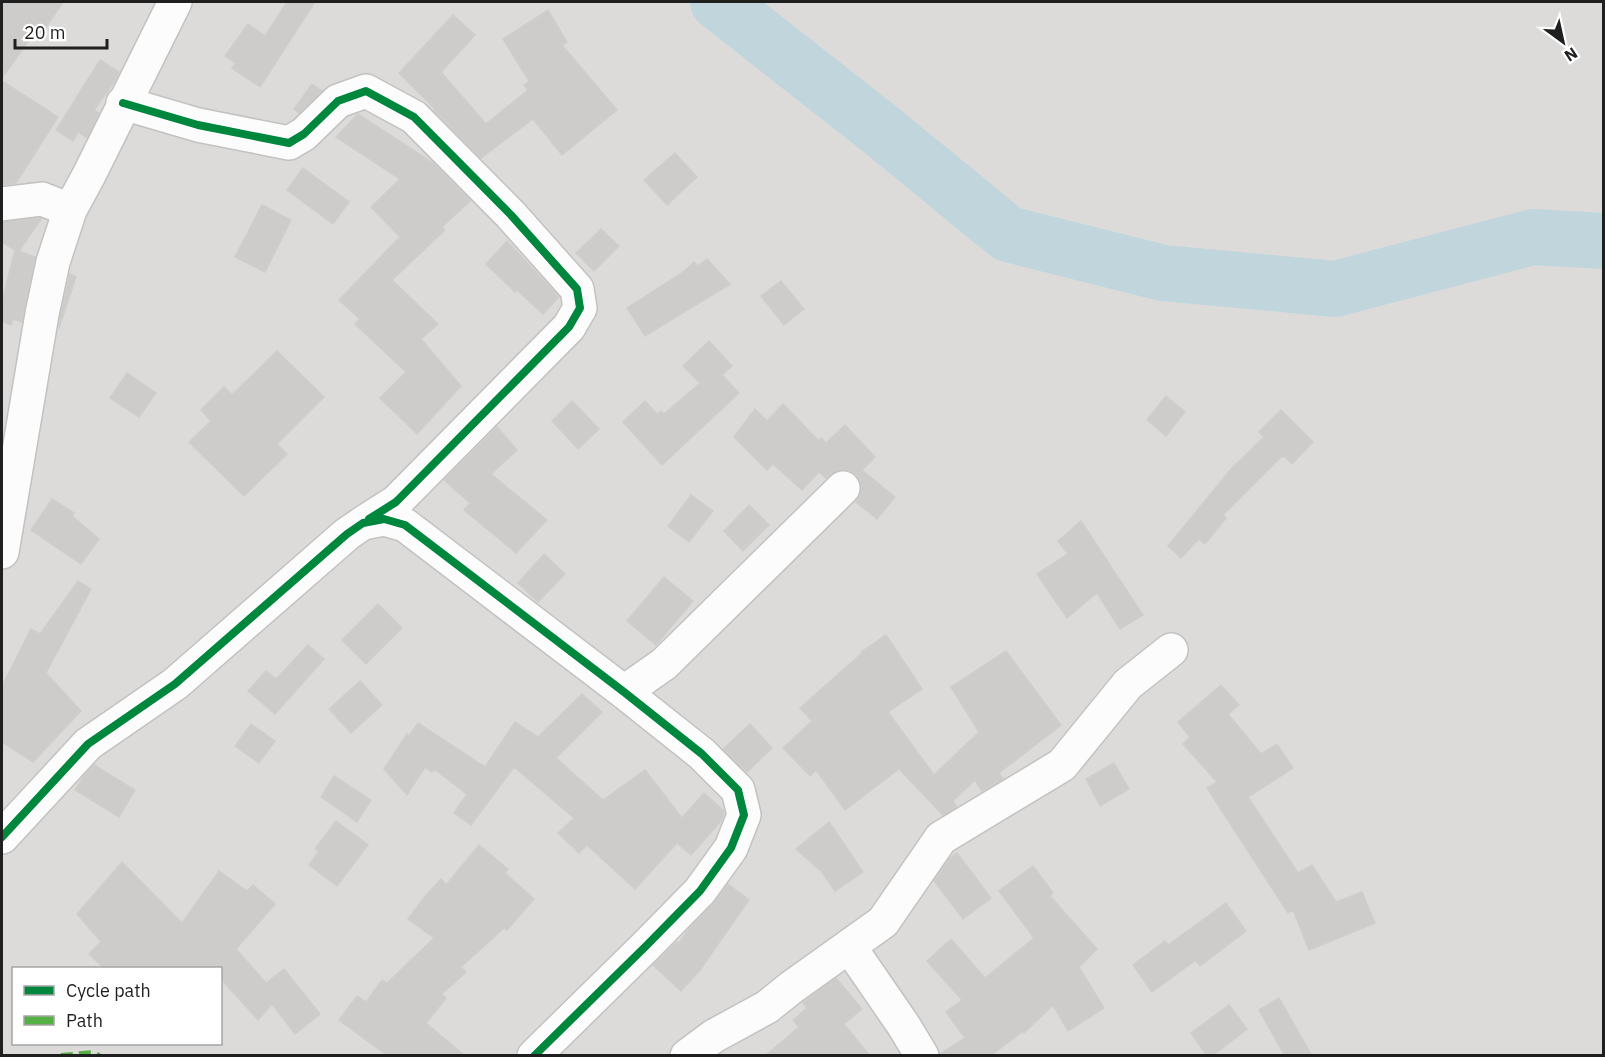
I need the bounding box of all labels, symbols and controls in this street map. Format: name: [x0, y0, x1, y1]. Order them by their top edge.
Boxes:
scale bar: [15, 12, 106, 50]
north arrow: [1533, 12, 1593, 72]
text: 20 m: [24, 21, 66, 44]
text: N: [1561, 43, 1581, 66]
legend: [12, 967, 222, 1045]
text: Cycle path: [66, 979, 151, 1002]
text: Path: [66, 1009, 103, 1032]

